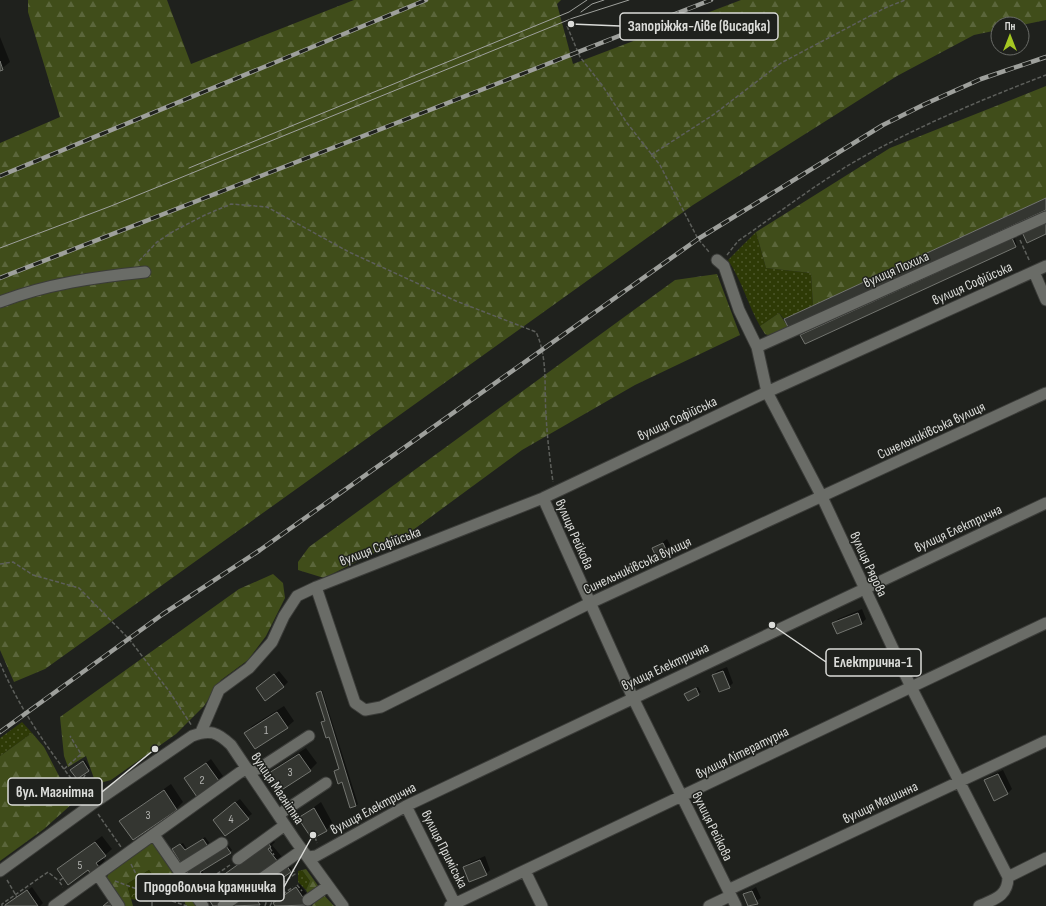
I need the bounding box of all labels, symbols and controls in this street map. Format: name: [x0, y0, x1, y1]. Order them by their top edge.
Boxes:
callout: Запоріжжя-Ліве (висадка): [620, 13, 778, 40]
north arrow: [990, 16, 1030, 56]
text: Запоріжжя-Ліве (висадка): [628, 17, 770, 36]
text: Пн: [1005, 20, 1016, 33]
street label: вулиця Похила: [861, 247, 932, 291]
street label: вулиця Софійська: [930, 258, 1015, 309]
street label: вулиця Софійська: [635, 393, 720, 444]
street label: Синельниківська вулиця: [875, 398, 988, 463]
street label: вулиця Рейкова: [552, 496, 598, 572]
street label: вулиця Електрична: [912, 501, 1005, 556]
street label: вулиця Софійська: [337, 523, 423, 570]
street label: вулиця Рядова: [846, 529, 891, 599]
street label: Синельниківська вулиця: [581, 533, 694, 598]
street label: вулиця Електрична: [619, 639, 712, 694]
callout: Електрична-1: [826, 649, 921, 676]
text: Електрична-1: [834, 653, 912, 672]
house number: 1: [264, 723, 269, 738]
street label: вулиця Літературна: [693, 723, 791, 782]
street label: вулиця Магнітна: [247, 749, 308, 827]
house number: 3: [287, 765, 293, 780]
house number: 2: [200, 773, 205, 788]
callout: вул. Магнітна: [8, 778, 102, 805]
street label: вулиця Машинна: [840, 778, 921, 827]
street label: вулиця Електрична: [327, 779, 419, 838]
text: вул. Магнітна: [16, 783, 94, 802]
street label: вулиця Рейкова: [688, 789, 737, 864]
street label: вулиця Приміська: [418, 807, 472, 891]
house number: 3: [145, 808, 151, 823]
house number: 4: [228, 812, 234, 827]
house number: 5: [78, 858, 83, 873]
callout: Продовольча крамничка: [136, 874, 284, 901]
text: Продовольча крамничка: [144, 878, 276, 897]

